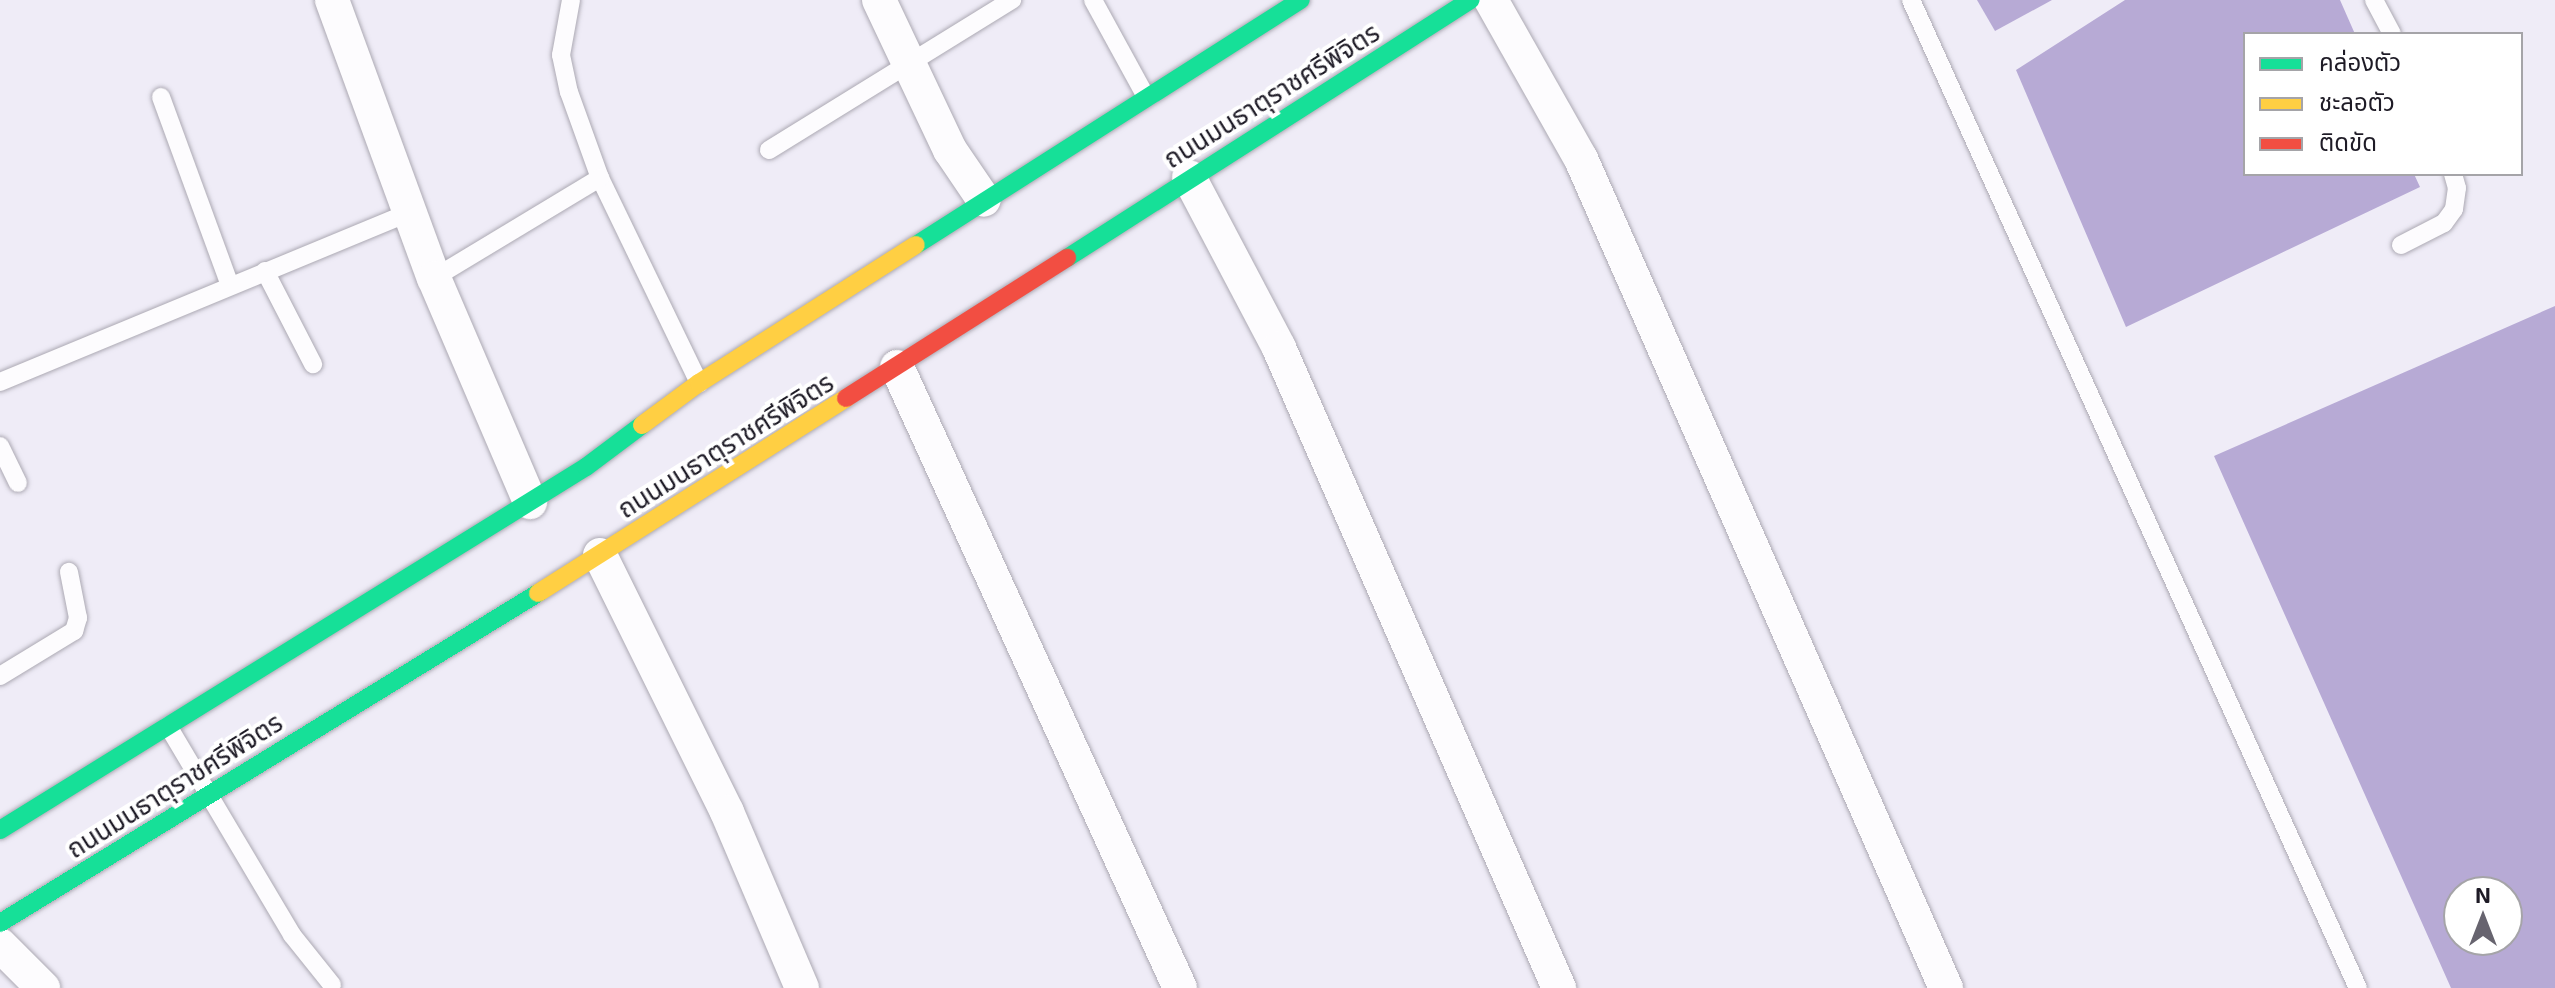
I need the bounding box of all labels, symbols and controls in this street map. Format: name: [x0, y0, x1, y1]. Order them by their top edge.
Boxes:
street label: ถนนมนธาตุราชศรีพิจิตร: [1157, 16, 1385, 174]
legend: [2243, 32, 2523, 176]
text: คล่องตัว: [2319, 47, 2401, 76]
text: ชะลอตัว: [2319, 87, 2395, 116]
text: ติดขัด: [2319, 127, 2377, 156]
street label: ถนนมนธาตุราชศรีพิจิตร: [611, 366, 839, 524]
street label: ถนนมนธาตุราชศรีพิจิตร: [60, 706, 288, 864]
north arrow: [2443, 876, 2523, 956]
text: N: [2475, 881, 2491, 907]

